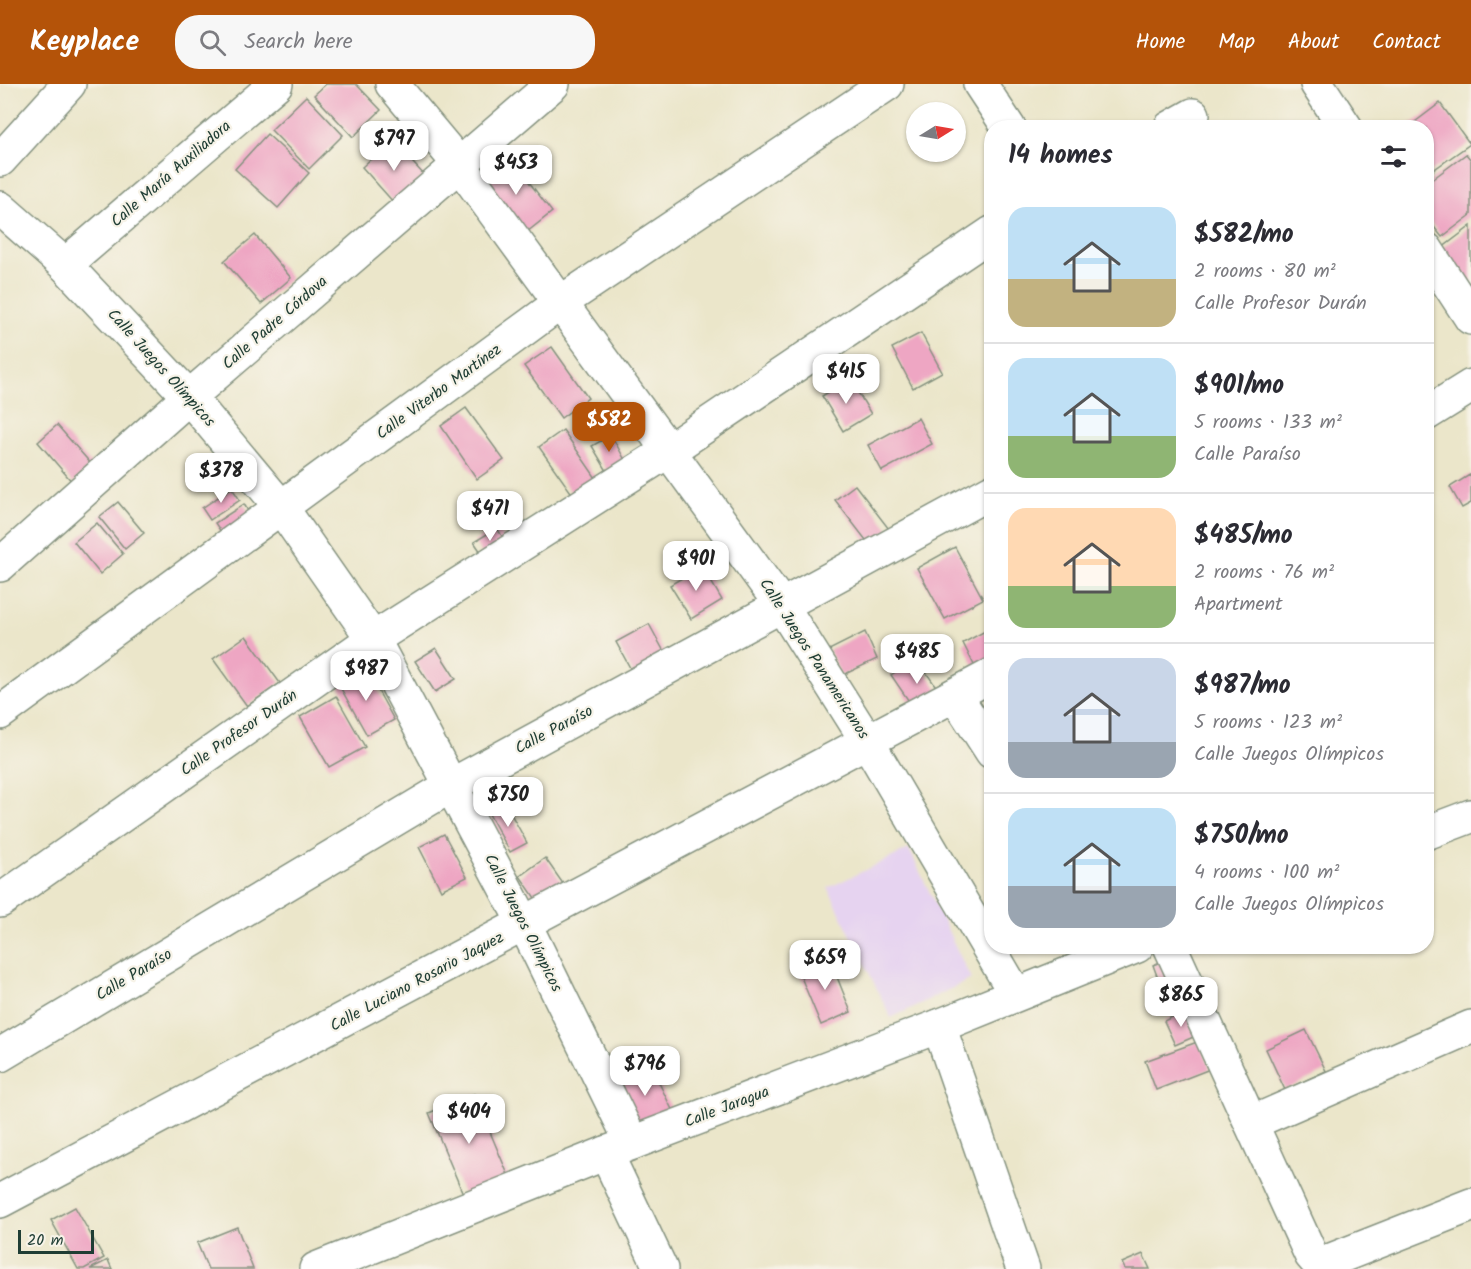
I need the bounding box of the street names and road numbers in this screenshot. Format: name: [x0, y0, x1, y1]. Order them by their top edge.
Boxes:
street label: Calle María Auxiliadora: [105, 114, 237, 234]
street label: Calle Padre Córdova: [217, 270, 333, 376]
street label: Calle Juegos Olímpicos: [101, 303, 221, 433]
street label: Calle Viterbo Martínez: [371, 338, 507, 446]
street label: Calle Juegos Panamericanos: [752, 574, 876, 745]
street label: Calle Profesor Durán: [175, 683, 303, 783]
street label: Calle Paraíso: [510, 699, 598, 761]
street label: Calle Juegos Olímpicos: [477, 850, 569, 997]
street label: Calle Luciano Rosario Jaquez: [326, 925, 508, 1039]
street label: Calle Paraíso: [91, 942, 177, 1008]
street label: Calle Jaragua: [681, 1079, 773, 1135]

